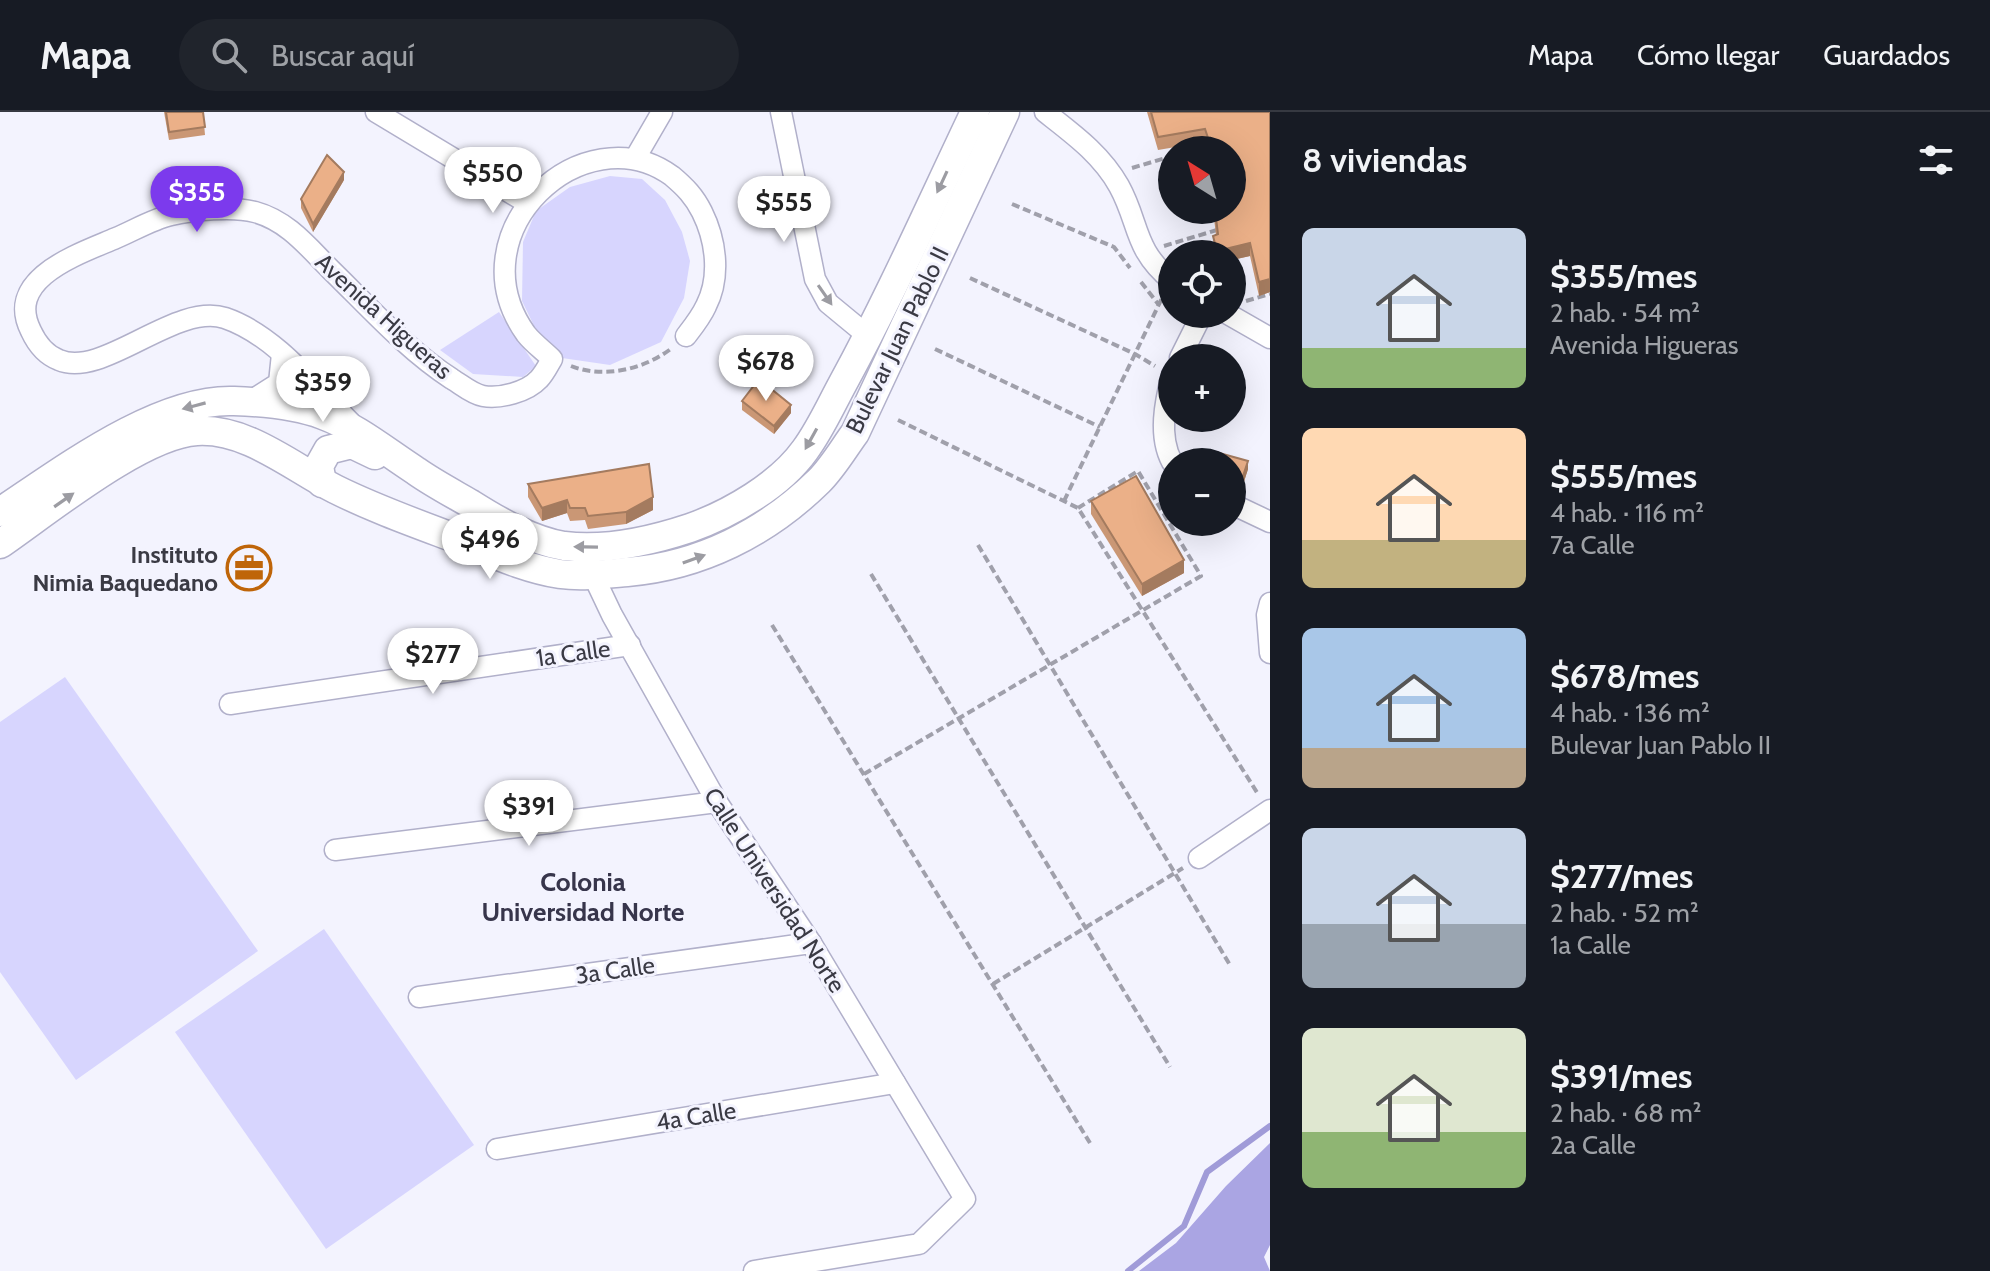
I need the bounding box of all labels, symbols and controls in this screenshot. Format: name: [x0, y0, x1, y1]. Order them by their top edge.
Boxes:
search box: [179, 19, 739, 91]
text: Mapa: [40, 32, 131, 79]
icon: search: [207, 33, 251, 77]
text: Buscar aquí: [271, 37, 414, 74]
text: Mapa: [1528, 38, 1593, 72]
text: Cómo llegar: [1637, 38, 1779, 72]
text: Guardados: [1823, 38, 1950, 72]
north arrow: [1158, 136, 1246, 224]
map controls: [1158, 136, 1246, 536]
icon: filters: [1914, 138, 1958, 182]
text: 8 viviendas: [1302, 139, 1467, 181]
pin: $550: [446, 147, 540, 215]
text: $550: [462, 157, 524, 189]
pin: $355: [150, 166, 244, 234]
one-way arrow: [935, 171, 949, 194]
text: $355: [168, 176, 226, 208]
pin: $555: [737, 176, 831, 244]
text: $555: [756, 186, 812, 218]
button: locate: [1158, 240, 1246, 328]
street label: Bulevar Juan Pablo II: [839, 242, 955, 438]
street label: Avenida Higueras: [310, 247, 458, 385]
text: $355/mes: [1550, 255, 1697, 297]
icon: home: [1366, 260, 1462, 356]
one-way arrow: [817, 285, 832, 306]
text: 2 hab. · 54 m²: [1550, 297, 1700, 329]
text: Avenida Higueras: [1550, 329, 1739, 361]
pin: $678: [719, 335, 813, 403]
button: +: [1158, 344, 1246, 432]
text: $678: [737, 345, 795, 377]
pin: $359: [276, 356, 370, 424]
text: $359: [294, 366, 352, 398]
one-way arrow: [182, 400, 206, 413]
one-way arrow: [805, 428, 819, 450]
button: −: [1158, 448, 1246, 536]
text: $555/mes: [1550, 455, 1697, 497]
icon: home: [1366, 460, 1462, 556]
one-way arrow: [54, 493, 75, 508]
text: 4 hab. · 116 m²: [1550, 497, 1704, 529]
pin: $496: [443, 513, 537, 581]
text: $496: [460, 523, 520, 555]
text: 7a Calle: [1550, 529, 1635, 561]
place label: Instituto Nimia Baquedano: [33, 540, 218, 597]
one-way arrow: [573, 540, 598, 553]
office icon: Instituto Nimia Baquedano: [225, 544, 273, 592]
one-way arrow: [682, 552, 706, 565]
pin: $277: [386, 628, 480, 696]
street label: 1a Calle: [534, 633, 612, 673]
text: $277: [405, 638, 461, 670]
text: $678/mes: [1550, 655, 1699, 697]
icon: home: [1366, 660, 1462, 756]
text: 4 hab. · 136 m²: [1550, 697, 1710, 729]
text: Bulevar Juan Pablo II: [1550, 729, 1771, 761]
pin: $391: [482, 780, 576, 848]
street label: Calle Universidad Norte: [698, 782, 852, 998]
text: $391: [502, 790, 556, 822]
text: $277/mes: [1550, 855, 1693, 897]
icon: home: [1366, 860, 1462, 956]
district label: Colonia Universidad Norte: [482, 866, 684, 928]
text: 2 hab. · 52 m²: [1550, 897, 1699, 929]
text: 1a Calle: [1550, 929, 1631, 961]
street label: 3a Calle: [574, 950, 656, 990]
text: $391/mes: [1550, 1055, 1692, 1097]
icon: home: [1366, 1060, 1462, 1156]
street label: 4a Calle: [654, 1095, 738, 1137]
text: 2 hab. · 68 m²: [1550, 1097, 1701, 1129]
text: 2a Calle: [1550, 1129, 1636, 1161]

